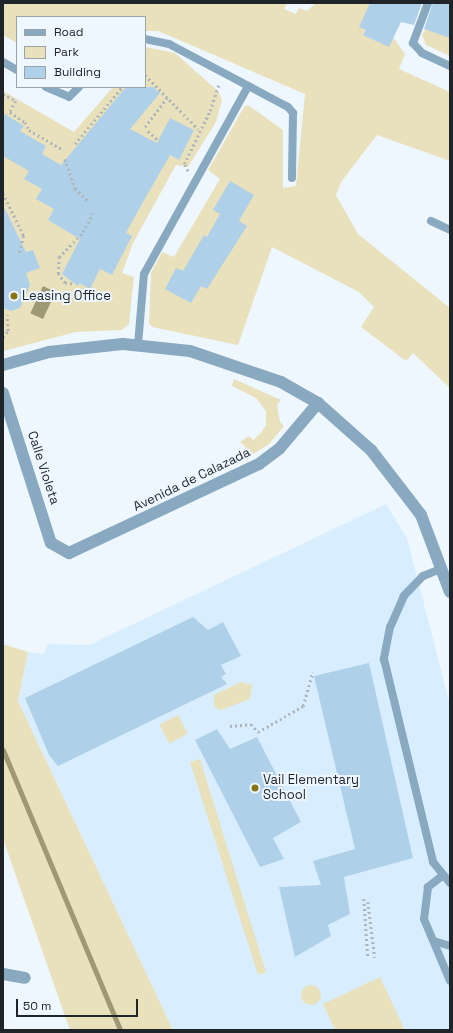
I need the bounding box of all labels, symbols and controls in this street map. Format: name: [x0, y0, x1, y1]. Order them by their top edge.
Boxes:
legend: [16, 16, 146, 88]
text: Road: [54, 24, 83, 40]
text: Park: [54, 44, 79, 60]
text: Building: [54, 64, 101, 80]
place label: Leasing Office: [22, 288, 111, 304]
marker: Leasing Office: [9, 291, 19, 301]
street label: Calle Violeta: [24, 429, 62, 507]
street label: Avenida de Calazada: [131, 445, 253, 515]
place label: Vail Elementary School: [263, 773, 359, 804]
marker: Vail Elementary School: [250, 783, 260, 793]
scale bar: [18, 991, 140, 1017]
text: 50 m: [23, 998, 51, 1014]

